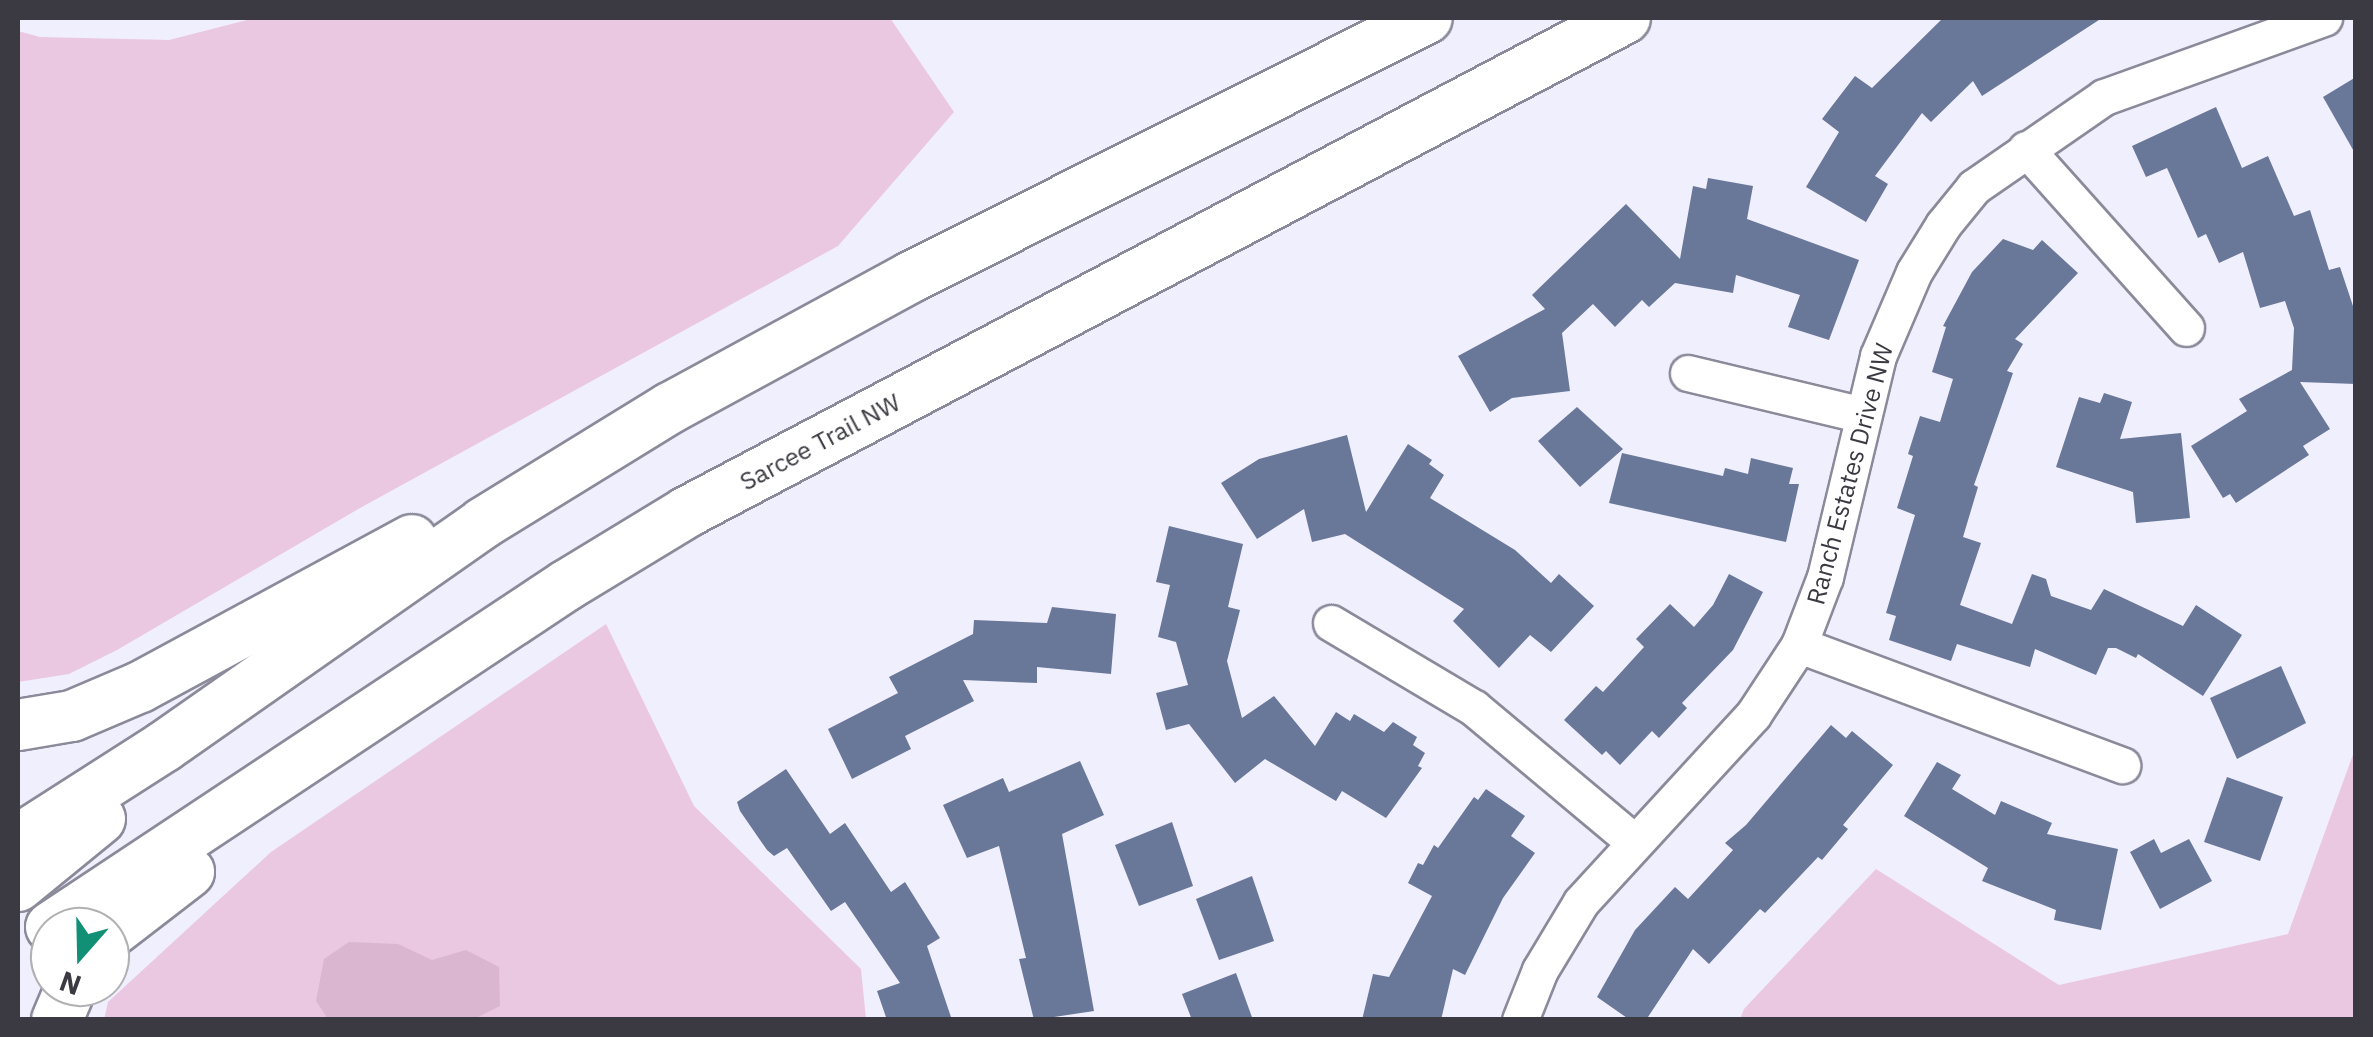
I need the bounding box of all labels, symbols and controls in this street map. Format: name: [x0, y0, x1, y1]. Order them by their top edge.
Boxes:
street label: Ranch Estates Drive NW: [1801, 340, 1899, 608]
street label: Sarcee Trail NW: [735, 387, 905, 497]
north arrow: [30, 907, 130, 1007]
text: N: [54, 963, 86, 1005]

